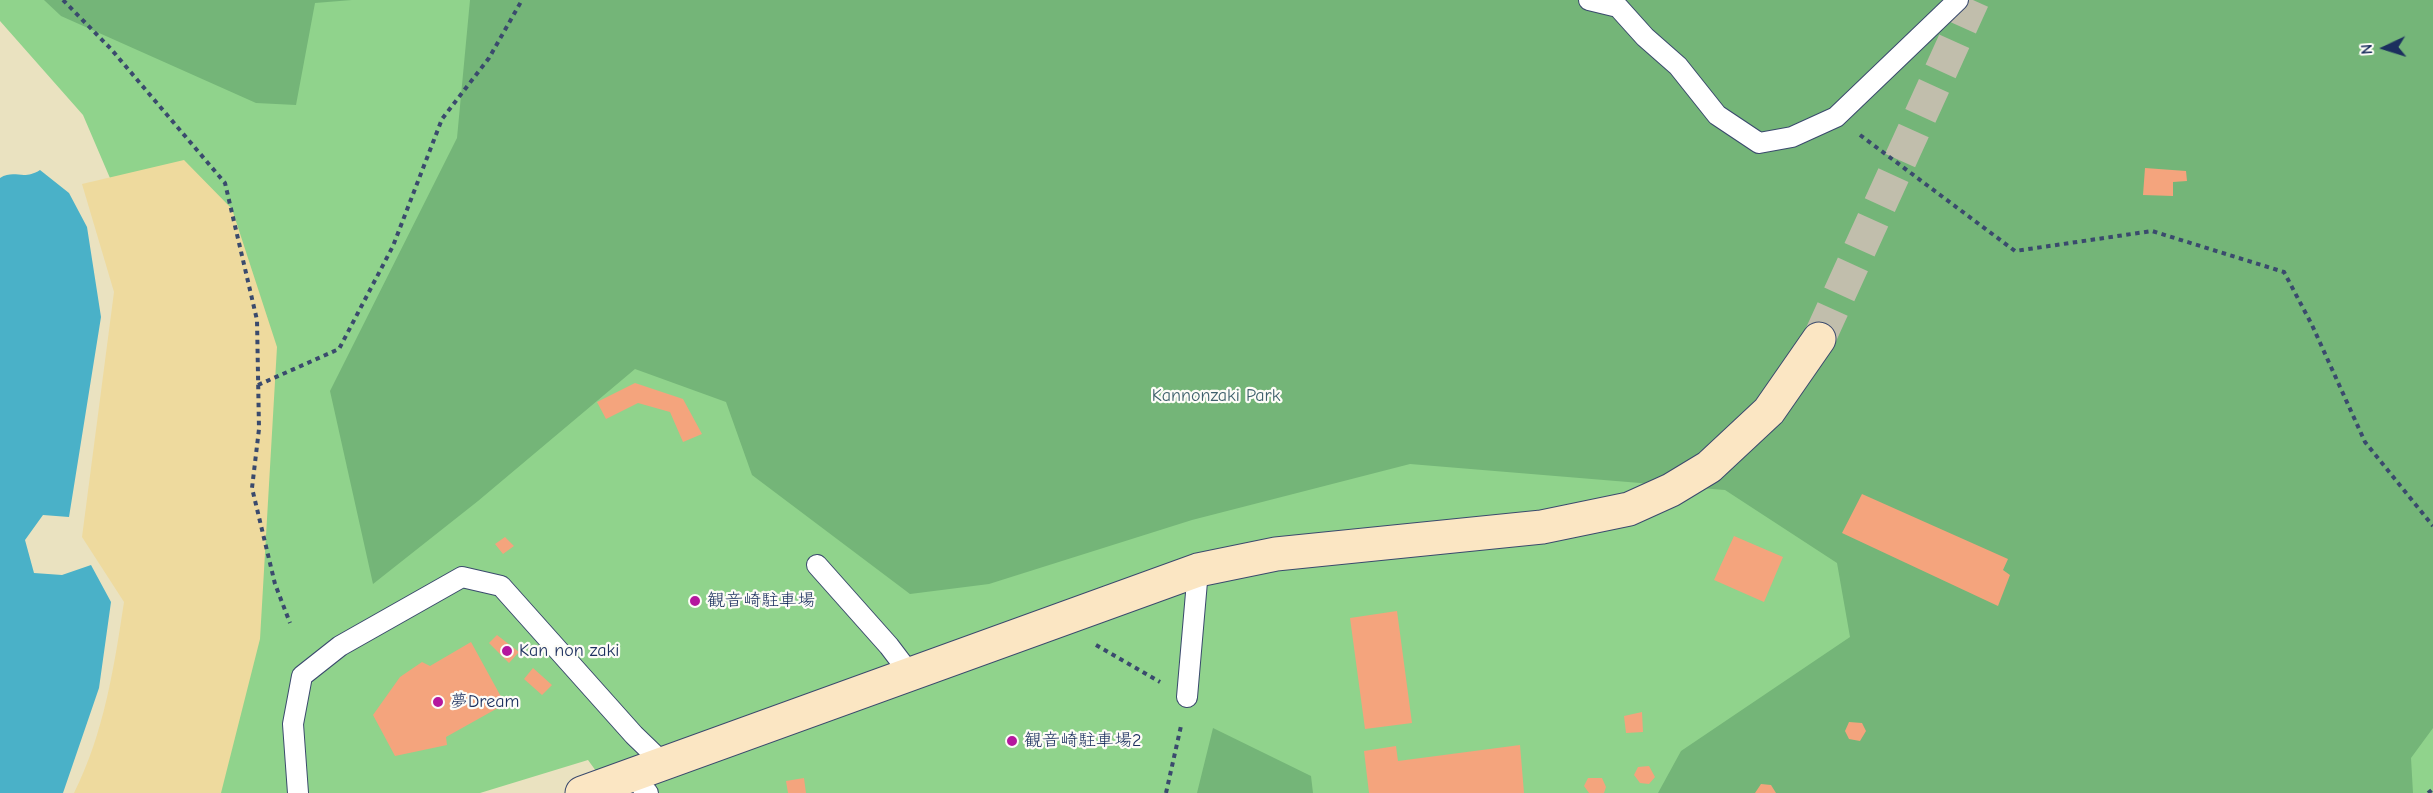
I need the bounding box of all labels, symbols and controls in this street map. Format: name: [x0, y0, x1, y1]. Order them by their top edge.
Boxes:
north arrow: [2355, 18, 2415, 78]
text: N: [2358, 43, 2376, 55]
park label: Kannonzaki Park: [1152, 385, 1280, 407]
place label: 観音崎駐車場: [707, 590, 815, 612]
marker: 観音崎駐車場: [688, 594, 702, 608]
place label: Kan non zaki: [519, 640, 619, 662]
marker: Kan non zaki: [500, 644, 514, 658]
place label: 夢Dream: [450, 691, 519, 713]
marker: 夢Dream: [431, 695, 445, 709]
place label: 観音崎駐車場2: [1024, 730, 1141, 752]
marker: 観音崎駐車場2: [1005, 734, 1019, 748]

